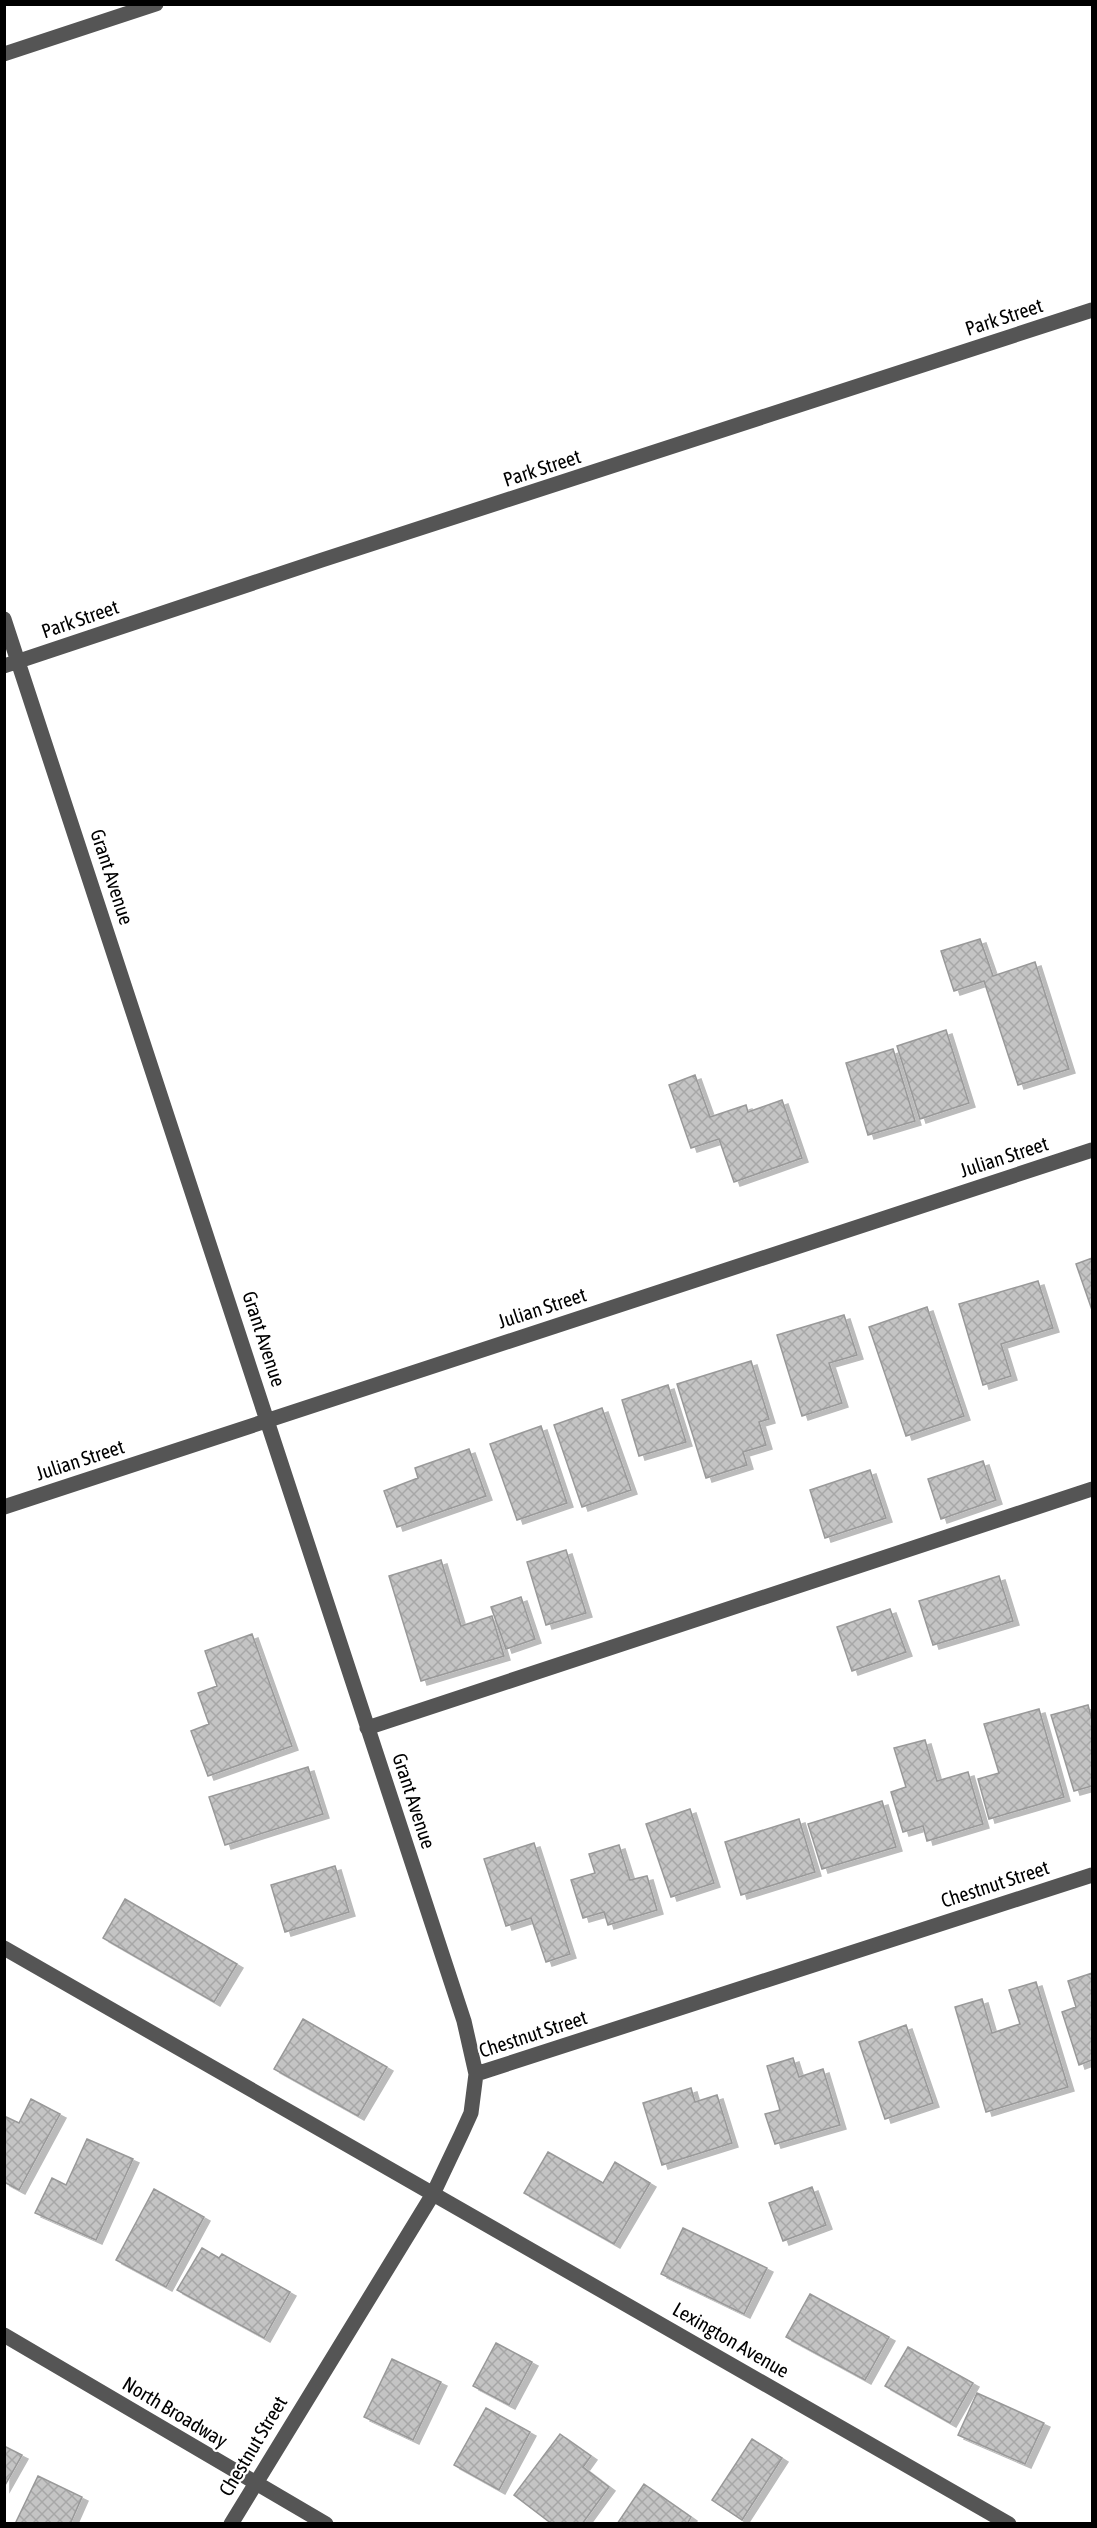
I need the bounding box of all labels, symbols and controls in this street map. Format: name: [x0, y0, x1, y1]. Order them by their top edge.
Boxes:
street label: Park Street: [962, 293, 1046, 340]
street label: Park Street: [500, 444, 584, 491]
street label: Park Street: [38, 595, 122, 642]
street label: Grant Avenue: [86, 826, 139, 927]
street label: Julian Street: [957, 1131, 1051, 1182]
street label: Julian Street: [495, 1282, 589, 1333]
street label: Grant Avenue: [238, 1288, 291, 1389]
street label: Julian Street: [33, 1434, 127, 1485]
street label: Grant Avenue: [388, 1750, 441, 1851]
street label: Chestnut Street: [938, 1855, 1052, 1912]
street label: Chestnut Street: [476, 2005, 590, 2062]
street label: Lexington Avenue: [669, 2297, 793, 2382]
street label: North Broadway: [119, 2371, 232, 2452]
street label: Chestnut Street: [214, 2391, 291, 2500]

